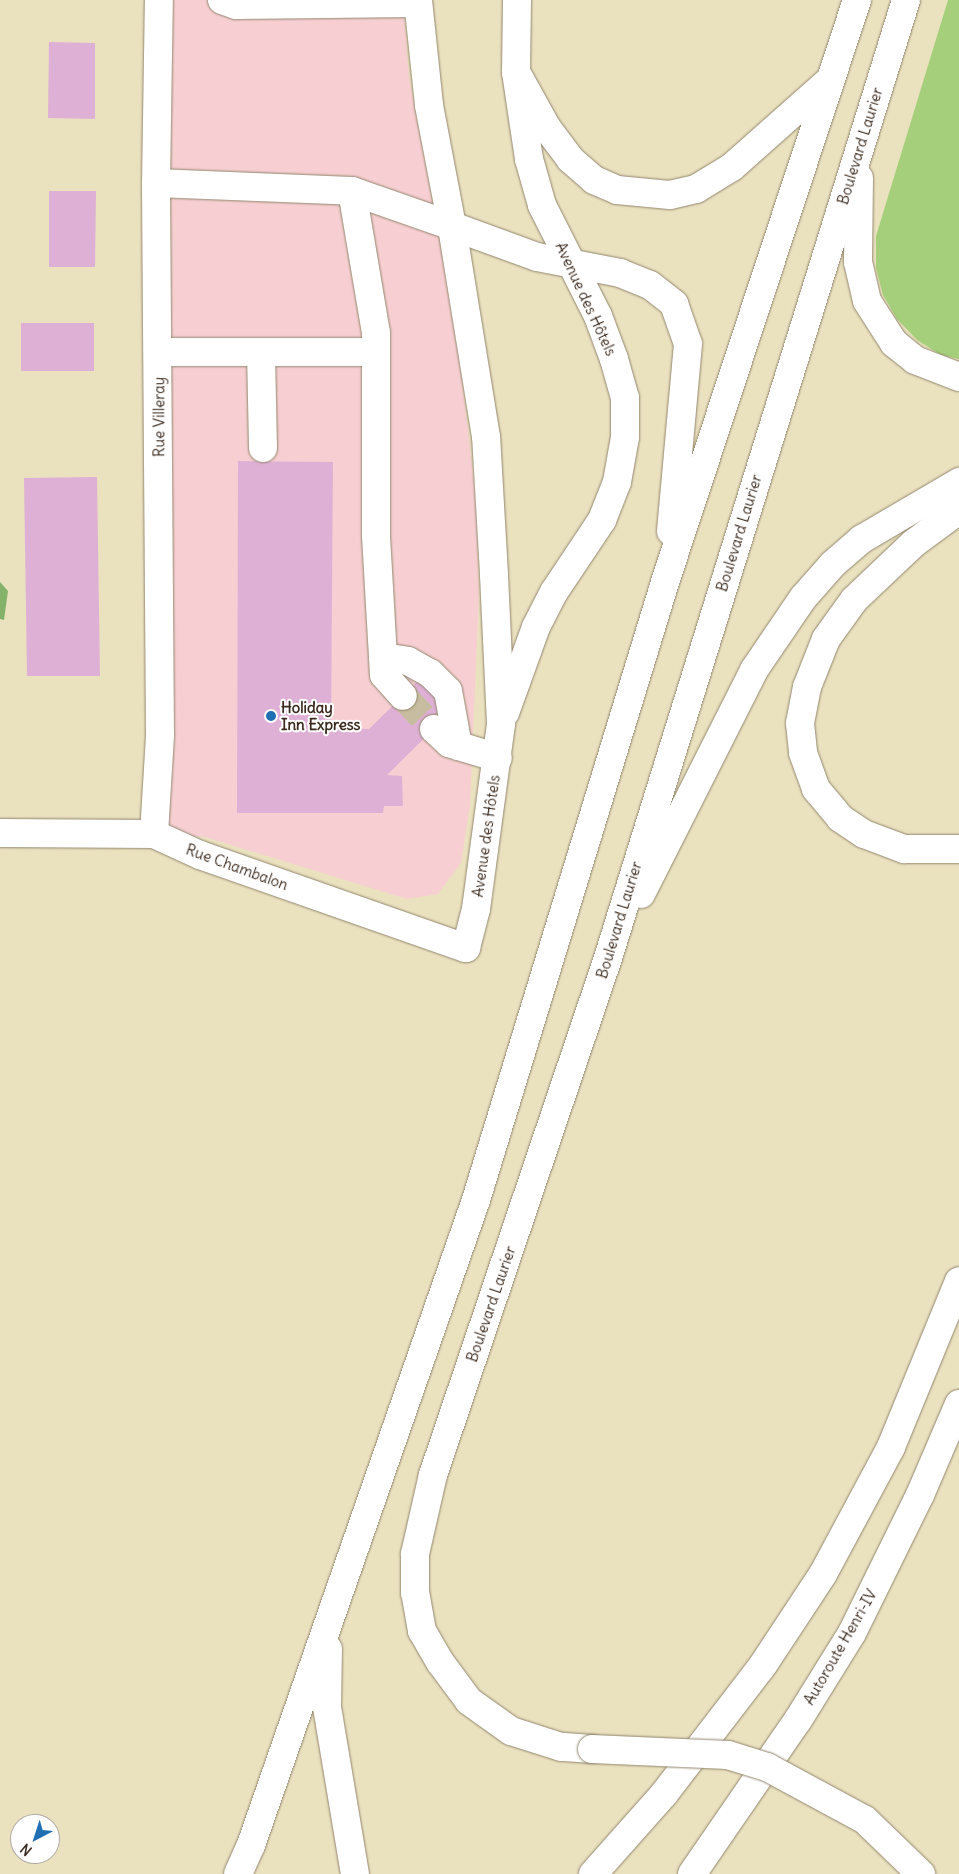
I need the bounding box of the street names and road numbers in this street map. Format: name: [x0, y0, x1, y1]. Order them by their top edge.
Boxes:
street label: Boulevard Laurier: [834, 85, 886, 207]
street label: Avenue des Hôtels: [552, 239, 620, 359]
street label: Rue Villeray: [150, 377, 168, 457]
street label: Boulevard Laurier: [713, 472, 765, 594]
street label: Avenue des Hôtels: [469, 774, 503, 898]
street label: Rue Chambalon: [183, 840, 291, 894]
street label: Boulevard Laurier: [593, 859, 645, 981]
street label: Boulevard Laurier: [463, 1244, 519, 1364]
street label: Autoroute Henri-IV: [800, 1586, 880, 1708]

